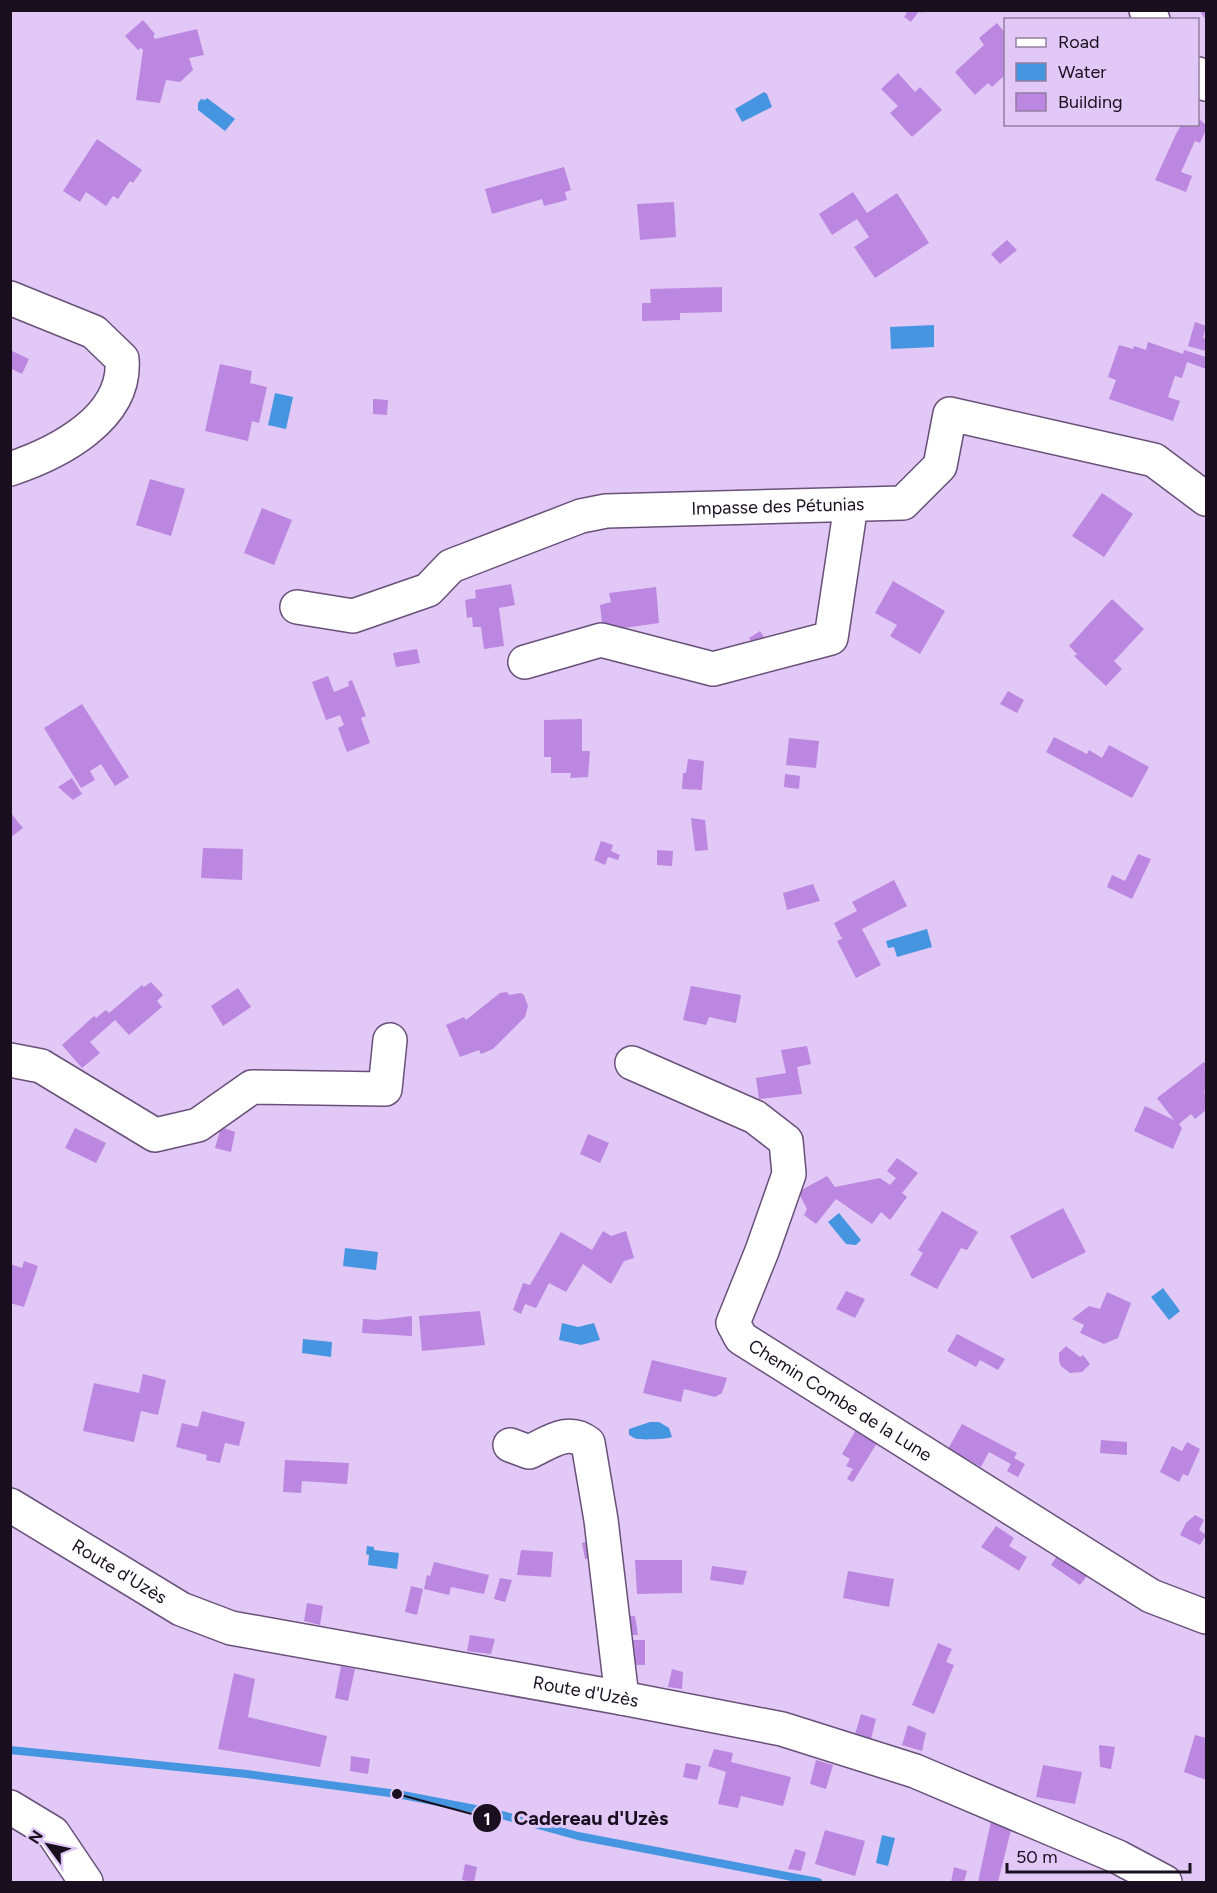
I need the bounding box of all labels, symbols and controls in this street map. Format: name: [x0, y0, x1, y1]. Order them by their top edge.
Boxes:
legend: [1004, 18, 1199, 126]
text: Road: [1058, 31, 1099, 53]
text: Water: [1058, 61, 1106, 83]
text: Building: [1058, 91, 1123, 113]
street label: Impasse des Pétunias: [691, 493, 865, 520]
street label: Chemin Combe de la Lune: [744, 1335, 936, 1466]
street label: Route d'Uzès: [68, 1534, 171, 1609]
street label: Route d'Uzès: [531, 1671, 640, 1712]
callout: Cadereau d'Uzès: [472, 1799, 681, 1837]
text: Cadereau d'Uzès: [514, 1806, 668, 1830]
text: 1: [483, 1808, 491, 1830]
north arrow: [18, 1815, 78, 1875]
text: N: [25, 1827, 47, 1847]
scale bar: [1007, 1836, 1190, 1874]
text: 50 m: [1016, 1846, 1058, 1868]

